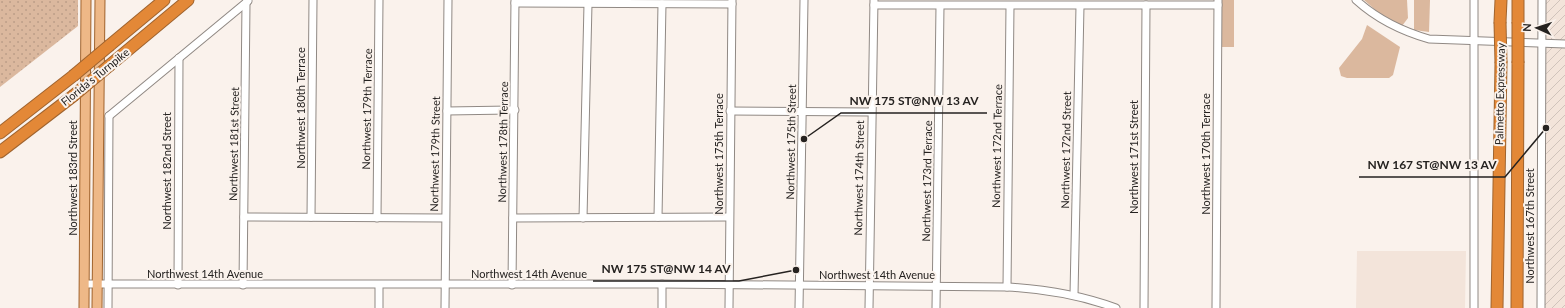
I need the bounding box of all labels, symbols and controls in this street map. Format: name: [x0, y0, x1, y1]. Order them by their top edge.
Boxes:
north arrow: [1517, 8, 1557, 48]
text: N: [1520, 23, 1533, 32]
street label: Palmetto Expressway: [1492, 42, 1507, 145]
street label: Florida's Turnpike: [58, 45, 132, 108]
street label: Northwest 180th Terrace: [294, 47, 307, 169]
street label: Northwest 179th Terrace: [359, 48, 374, 170]
street label: Northwest 178th Terrace: [495, 81, 510, 203]
street label: Northwest 175th Street: [783, 84, 798, 200]
street label: Northwest 172nd Terrace: [989, 84, 1004, 208]
street label: Northwest 181st Street: [226, 87, 241, 201]
callout: NW 175 ST@NW 13 AV: [841, 89, 987, 113]
street label: Northwest 172nd Street: [1058, 91, 1073, 209]
street label: Northwest 175th Terrace: [712, 93, 725, 215]
text: NW 175 ST@NW 13 AV: [849, 93, 979, 108]
street label: Northwest 170th Terrace: [1199, 93, 1212, 215]
street label: Northwest 179th Street: [427, 96, 442, 212]
street label: Northwest 171st Street: [1127, 100, 1140, 214]
street label: Northwest 182nd Street: [160, 112, 173, 230]
street label: Northwest 183rd Street: [66, 120, 79, 236]
street label: Northwest 174th Street: [851, 120, 866, 236]
street label: Northwest 173rd Terrace: [919, 120, 934, 242]
callout: NW 167 ST@NW 13 AV: [1359, 153, 1505, 177]
text: NW 167 ST@NW 13 AV: [1367, 157, 1497, 172]
street label: Northwest 167th Street: [1523, 168, 1536, 284]
callout: NW 175 ST@NW 14 AV: [593, 257, 739, 281]
text: NW 175 ST@NW 14 AV: [601, 261, 731, 276]
street label: Northwest 14th Avenue: [147, 267, 263, 280]
street label: Northwest 14th Avenue: [471, 267, 587, 280]
street label: Northwest 14th Avenue: [819, 268, 935, 281]

